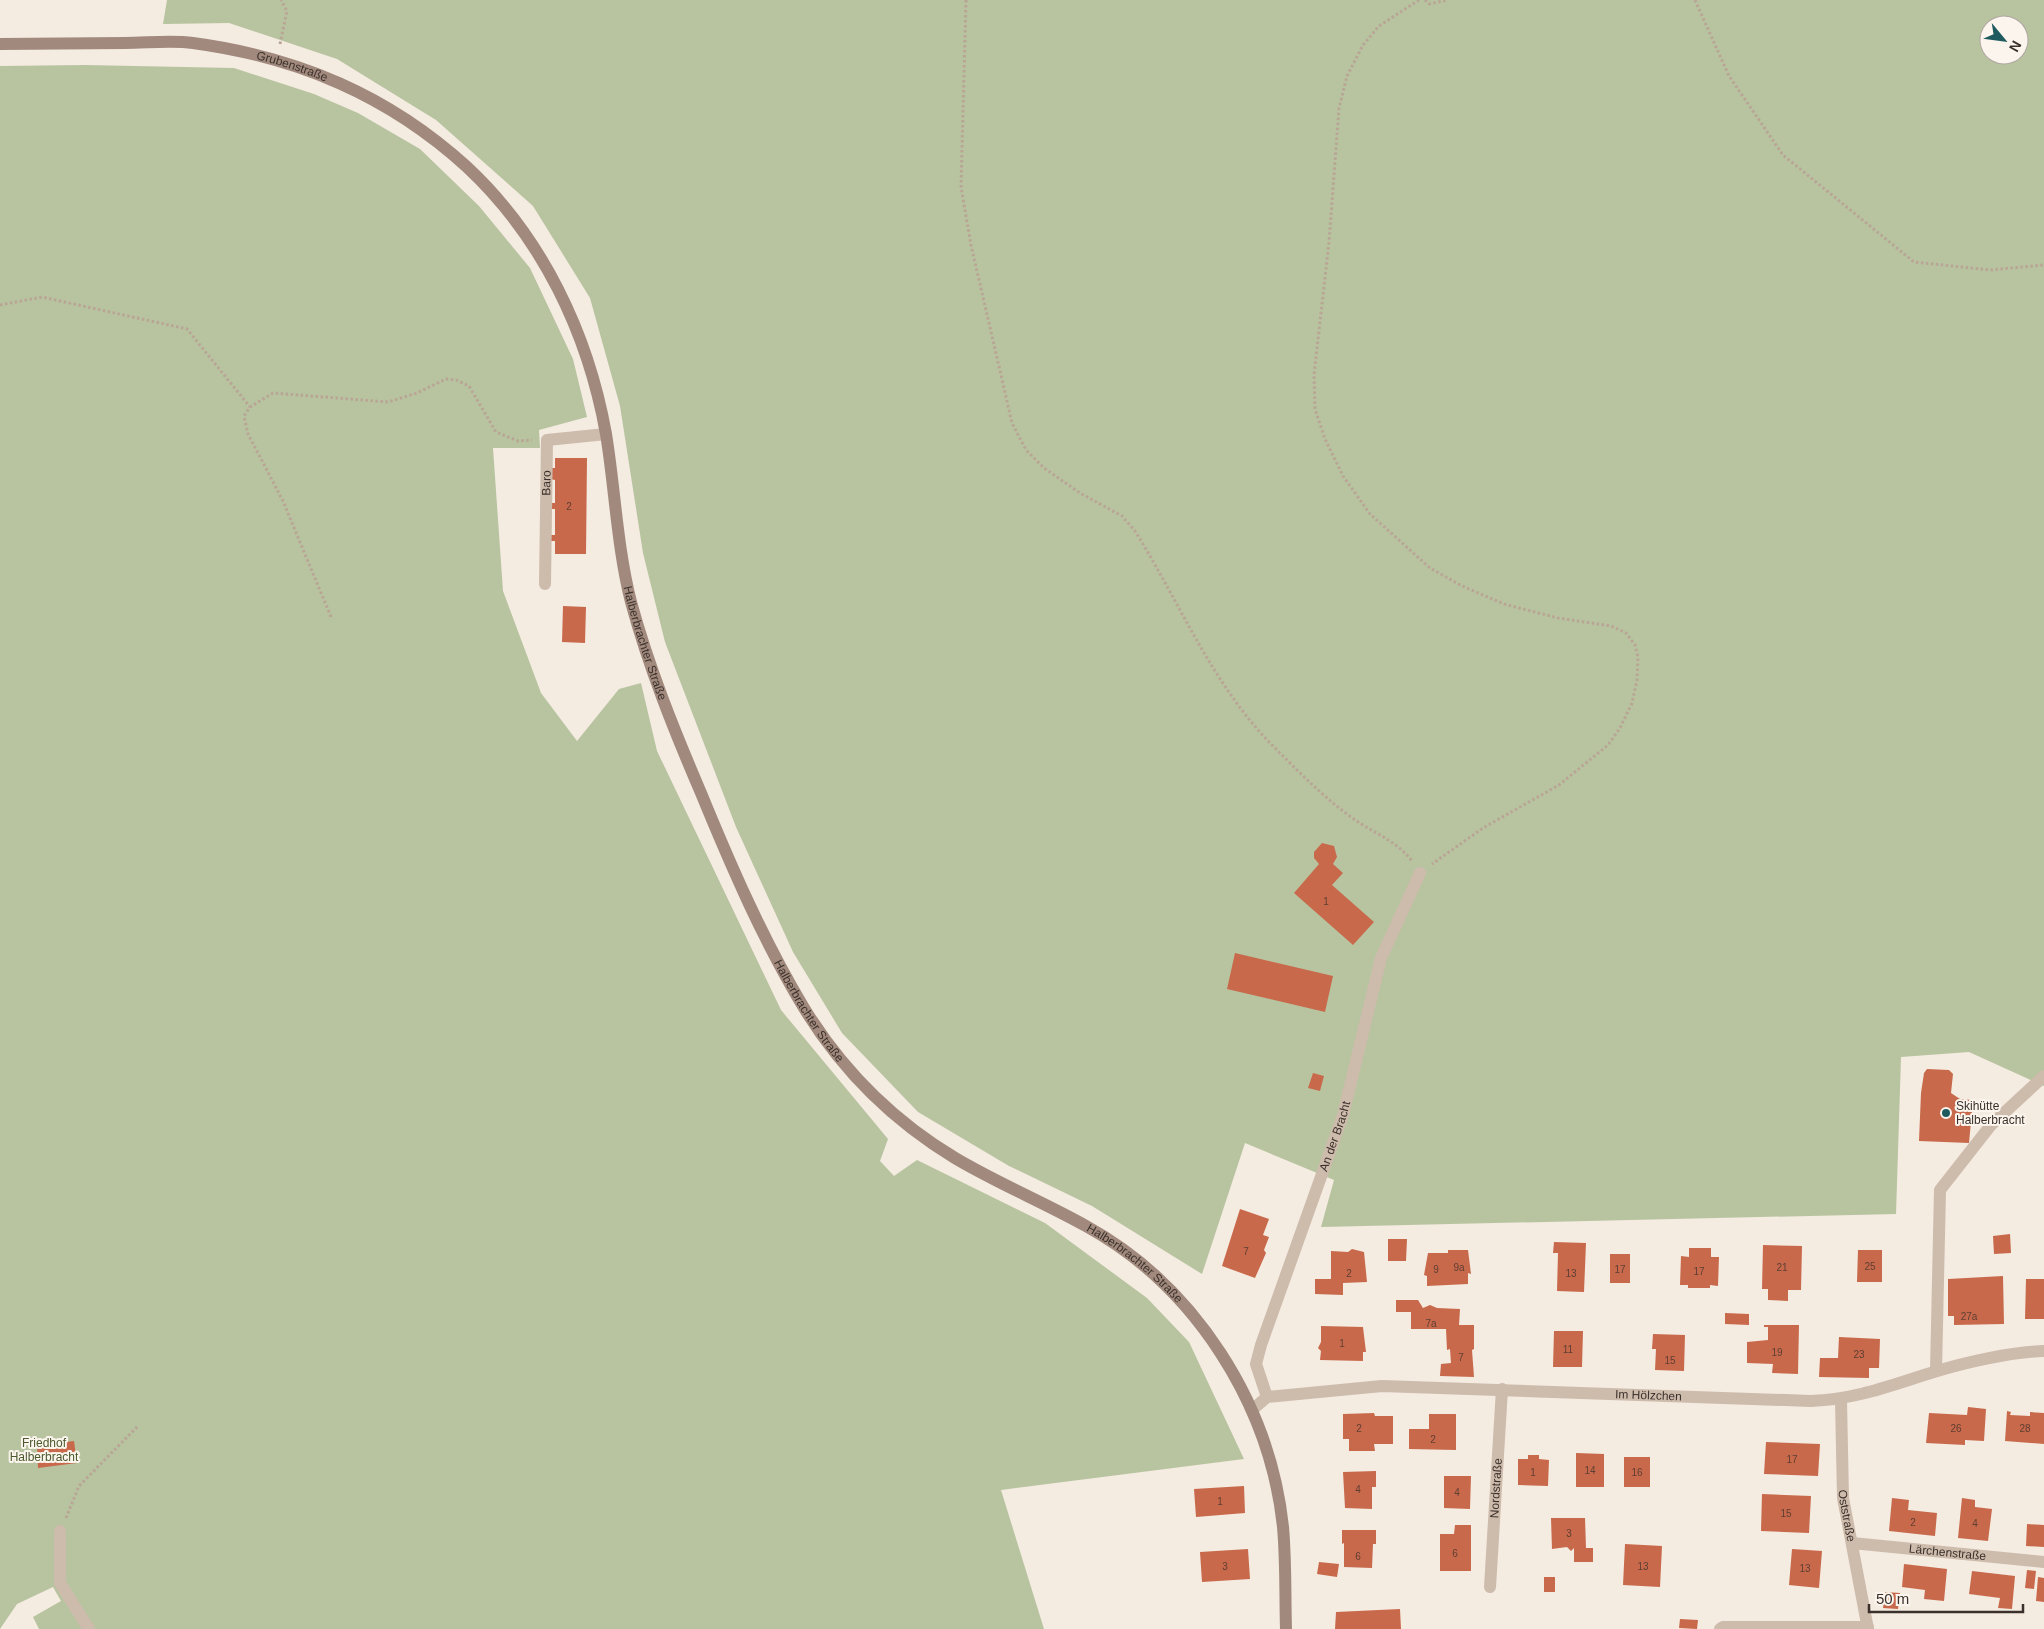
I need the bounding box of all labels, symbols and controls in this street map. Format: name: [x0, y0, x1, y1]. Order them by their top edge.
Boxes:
north arrow: [1979, 15, 2029, 65]
text: N: [2006, 38, 2025, 55]
street label: Grubenstraße: [255, 48, 330, 85]
street label: Baro: [539, 470, 554, 496]
house number: 2: [566, 501, 572, 512]
street label: Halberbrachter Straße: [620, 585, 670, 702]
house number: 1: [1323, 896, 1329, 907]
street label: Halberbrachter Straße: [771, 957, 847, 1065]
street label: An der Bracht: [1316, 1099, 1353, 1173]
place label: Skihütte Halberbracht: [1956, 1099, 2025, 1127]
marker: Skihütte Halberbracht: [1940, 1107, 1952, 1119]
street label: Halberbrachter Straße: [1084, 1221, 1186, 1306]
house number: 7: [1243, 1246, 1249, 1257]
house number: 25: [1864, 1261, 1876, 1272]
house number: 9a: [1453, 1262, 1465, 1273]
house number: 21: [1776, 1262, 1788, 1273]
house number: 9: [1433, 1264, 1439, 1275]
house number: 17: [1614, 1264, 1626, 1275]
house number: 17: [1693, 1266, 1705, 1277]
house number: 2: [1346, 1268, 1352, 1279]
house number: 13: [1565, 1268, 1577, 1279]
house number: 27a: [1961, 1311, 1978, 1322]
house number: 7a: [1425, 1318, 1437, 1329]
house number: 1: [1339, 1338, 1345, 1349]
house number: 11: [1563, 1344, 1574, 1355]
house number: 19: [1771, 1347, 1783, 1358]
house number: 23: [1853, 1349, 1865, 1360]
house number: 7: [1458, 1352, 1464, 1363]
house number: 15: [1664, 1355, 1676, 1366]
street label: Im Hölzchen: [1615, 1387, 1682, 1403]
house number: 2: [1356, 1423, 1362, 1434]
house number: 26: [1950, 1423, 1962, 1434]
house number: 28: [2019, 1423, 2031, 1434]
house number: 2: [1430, 1434, 1436, 1445]
park label: Friedhof Halberbracht: [10, 1436, 79, 1464]
house number: 17: [1786, 1454, 1798, 1465]
street label: Nordstraße: [1487, 1457, 1505, 1519]
house number: 14: [1584, 1465, 1596, 1476]
house number: 1: [1530, 1467, 1536, 1478]
house number: 16: [1631, 1467, 1643, 1478]
house number: 4: [1355, 1484, 1361, 1495]
house number: 4: [1454, 1487, 1460, 1498]
street label: Oststraße: [1836, 1489, 1858, 1543]
house number: 1: [1217, 1496, 1223, 1507]
house number: 15: [1780, 1508, 1792, 1519]
house number: 2: [1910, 1517, 1916, 1528]
house number: 4: [1972, 1518, 1978, 1529]
house number: 3: [1566, 1528, 1572, 1539]
street label: Lärchenstraße: [1908, 1542, 1987, 1563]
house number: 6: [1452, 1548, 1458, 1559]
house number: 6: [1355, 1551, 1361, 1562]
house number: 3: [1222, 1561, 1228, 1572]
house number: 13: [1637, 1561, 1649, 1572]
house number: 13: [1799, 1563, 1811, 1574]
scale bar: [1869, 1582, 2023, 1614]
text: 50 m: [1876, 1590, 1909, 1607]

